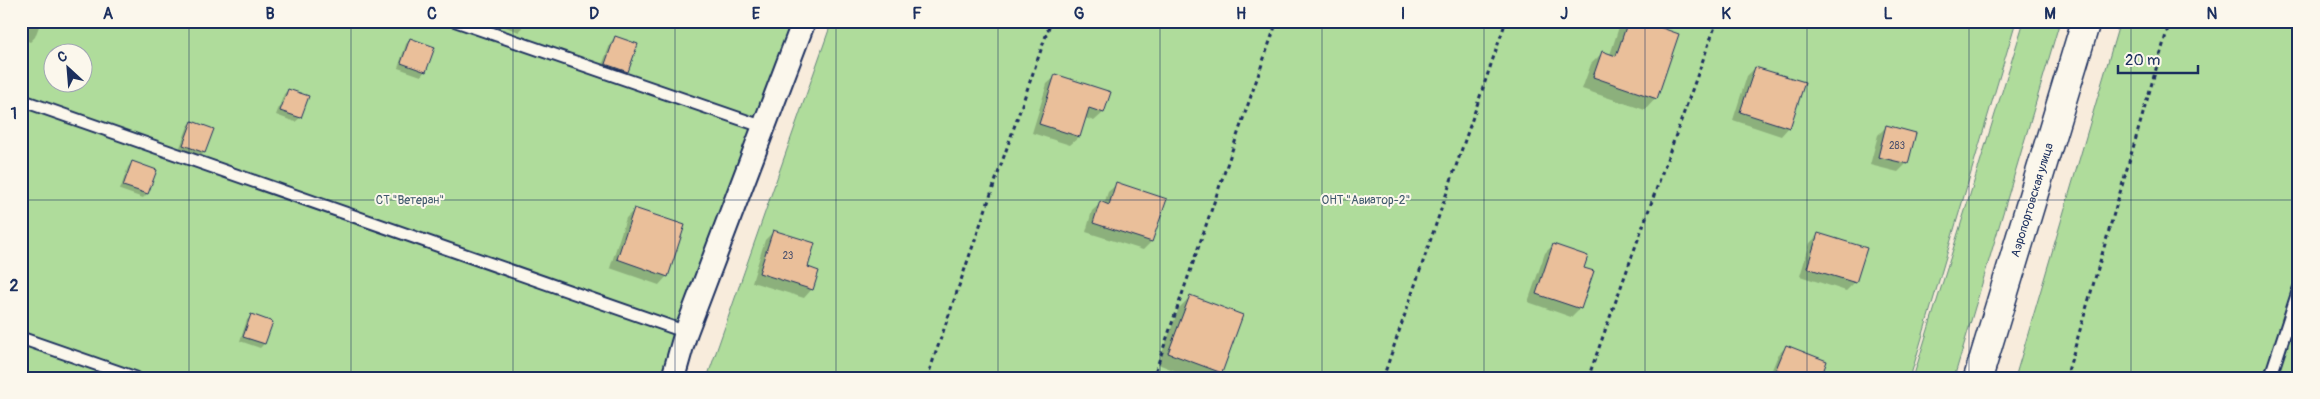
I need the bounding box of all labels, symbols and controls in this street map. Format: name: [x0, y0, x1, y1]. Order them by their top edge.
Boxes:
text: A: [103, 4, 114, 24]
text: B: [265, 4, 275, 24]
text: C: [427, 4, 437, 24]
text: D: [589, 4, 599, 24]
text: E: [752, 4, 761, 24]
text: F: [912, 4, 922, 24]
text: G: [1074, 4, 1085, 24]
text: H: [1236, 4, 1246, 24]
text: I: [1401, 4, 1405, 24]
text: J: [1560, 4, 1568, 24]
text: K: [1721, 4, 1731, 24]
text: L: [1883, 4, 1893, 24]
text: M: [2044, 4, 2056, 24]
text: N: [2207, 4, 2218, 24]
north arrow: [42, 42, 92, 92]
scale bar: [2118, 42, 2198, 74]
text: С: [55, 47, 70, 66]
text: 20 m: [2125, 51, 2160, 70]
text: 1: [11, 104, 17, 124]
house number: 283: [1889, 140, 1906, 152]
street label: Аэропортовская улица: [2008, 141, 2057, 259]
park label: СТ "Ветеран": [376, 193, 444, 208]
park label: ОНТ "Авиатор-2": [1322, 193, 1410, 208]
house number: 23: [783, 250, 794, 262]
text: 2: [10, 276, 19, 296]

